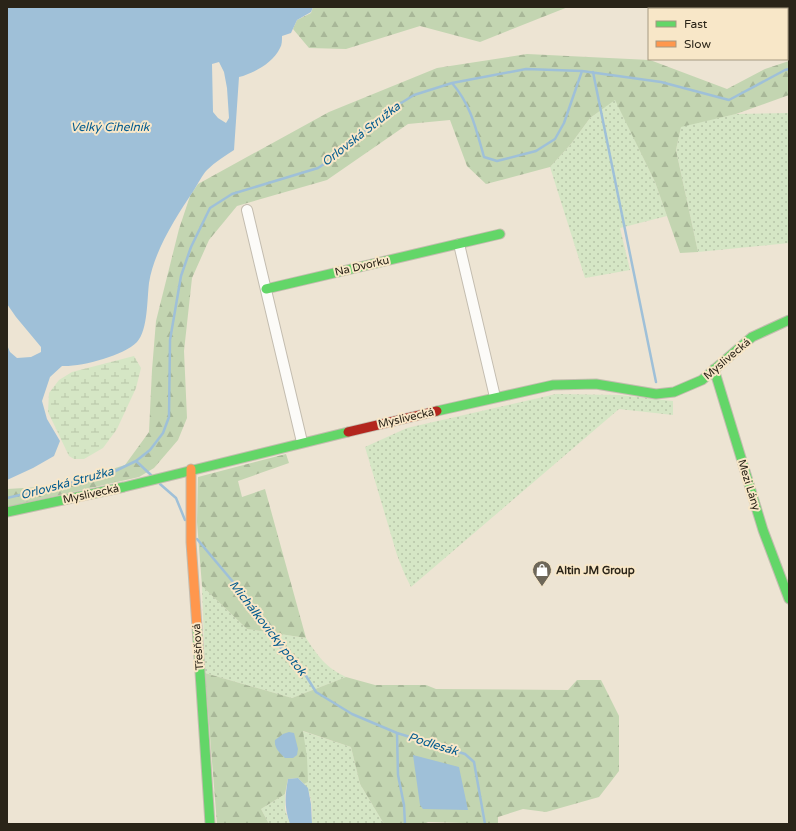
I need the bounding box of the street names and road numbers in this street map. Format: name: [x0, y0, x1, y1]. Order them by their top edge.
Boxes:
street label: Na Dvorku: [334, 253, 390, 279]
street label: Myslivecká: [701, 336, 753, 382]
street label: Myslivecká: [377, 405, 435, 431]
street label: Mezi Lány: [735, 458, 763, 512]
street label: Myslivecká: [62, 482, 120, 506]
street label: Třešňová: [190, 623, 206, 671]

